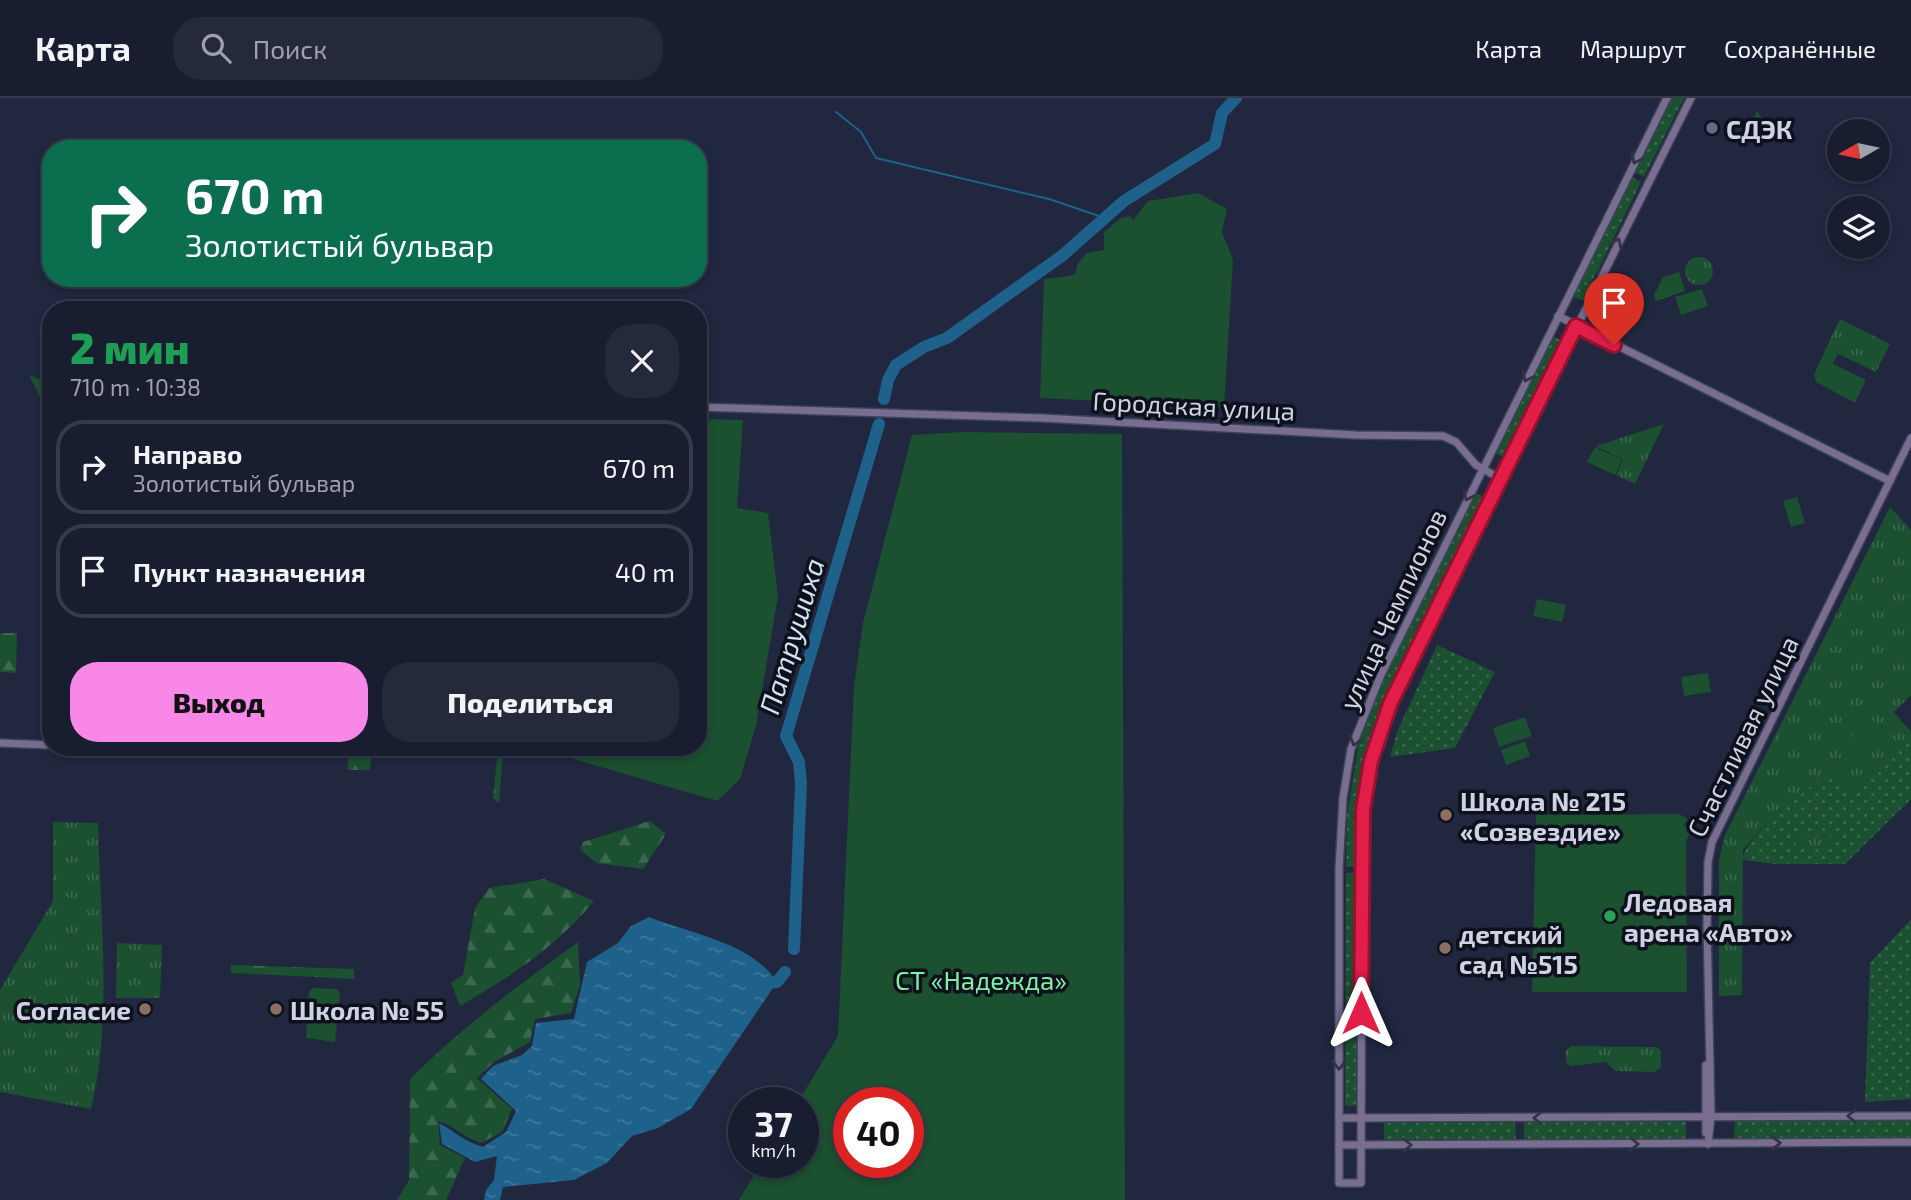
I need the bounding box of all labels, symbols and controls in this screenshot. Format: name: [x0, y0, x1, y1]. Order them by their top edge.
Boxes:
search box: [173, 17, 663, 80]
text: Карта: [35, 28, 131, 68]
icon: search: [197, 29, 235, 67]
text: Поиск: [253, 33, 327, 64]
text: Карта: [1475, 34, 1542, 63]
text: Маршрут: [1580, 34, 1686, 63]
text: Сохранённые: [1724, 34, 1876, 63]
place label: СДЭК: [1726, 113, 1793, 144]
north arrow: [1827, 119, 1890, 182]
map controls: [1827, 119, 1890, 259]
marker: СДЭК: [1704, 120, 1720, 136]
one-way arrow: [1630, 152, 1644, 164]
text: 670 m: [185, 165, 324, 224]
icon: right: [70, 168, 161, 259]
button: layers: [1827, 196, 1890, 259]
text: Золотистый бульвар: [185, 225, 494, 263]
one-way arrow: [1608, 238, 1622, 250]
pin: [1584, 273, 1644, 345]
icon: arrive: [1595, 284, 1633, 322]
text: 2 мин: [70, 322, 190, 372]
button: close: [605, 324, 679, 398]
one-way arrow: [1522, 370, 1536, 382]
text: 710 m · 10:38: [70, 373, 201, 401]
street label: Городская улица: [1092, 384, 1296, 427]
text: Направо: [133, 438, 242, 469]
icon: right: [74, 448, 112, 486]
text: 670 m: [603, 452, 675, 483]
text: Золотистый бульвар: [133, 469, 355, 497]
one-way arrow: [1463, 489, 1477, 501]
street label: улица Чемпионов: [1332, 504, 1453, 715]
icon: arrive: [74, 552, 112, 590]
water label: Патрушиха: [751, 554, 831, 718]
text: Пункт назначения: [133, 556, 366, 587]
text: 40 m: [615, 556, 675, 587]
street label: Счастливая улица: [1680, 631, 1805, 842]
button: Выход: [70, 662, 368, 742]
button: Поделиться: [382, 662, 679, 742]
one-way arrow: [1349, 734, 1363, 746]
place label: Школа № 215 «Созвездие»: [1460, 785, 1626, 846]
marker: Школа № 215 «Созвездие»: [1438, 807, 1454, 823]
place label: Ледовая арена «Авто»: [1624, 886, 1793, 947]
marker: Ледовая арена «Авто»: [1602, 908, 1618, 924]
place label: детский сад №515: [1459, 918, 1578, 979]
marker: детский сад №515: [1437, 940, 1453, 956]
park label: СТ «Надежда»: [895, 964, 1067, 995]
position arrow: [1324, 976, 1398, 1050]
place label: Согласие: [16, 994, 131, 1025]
place label: Школа № 55: [290, 994, 444, 1025]
marker: Согласие: [137, 1001, 153, 1017]
marker: Школа № 55: [268, 1001, 284, 1017]
one-way arrow: [1331, 1060, 1347, 1071]
speed limit sign: 40: [833, 1087, 924, 1178]
text: 37: [754, 1102, 793, 1144]
one-way arrow: [1846, 1108, 1857, 1124]
one-way arrow: [1532, 1110, 1542, 1126]
one-way arrow: [1771, 1135, 1782, 1151]
one-way arrow: [1630, 1136, 1640, 1152]
one-way arrow: [1402, 1137, 1413, 1153]
text: km/h: [751, 1139, 796, 1161]

